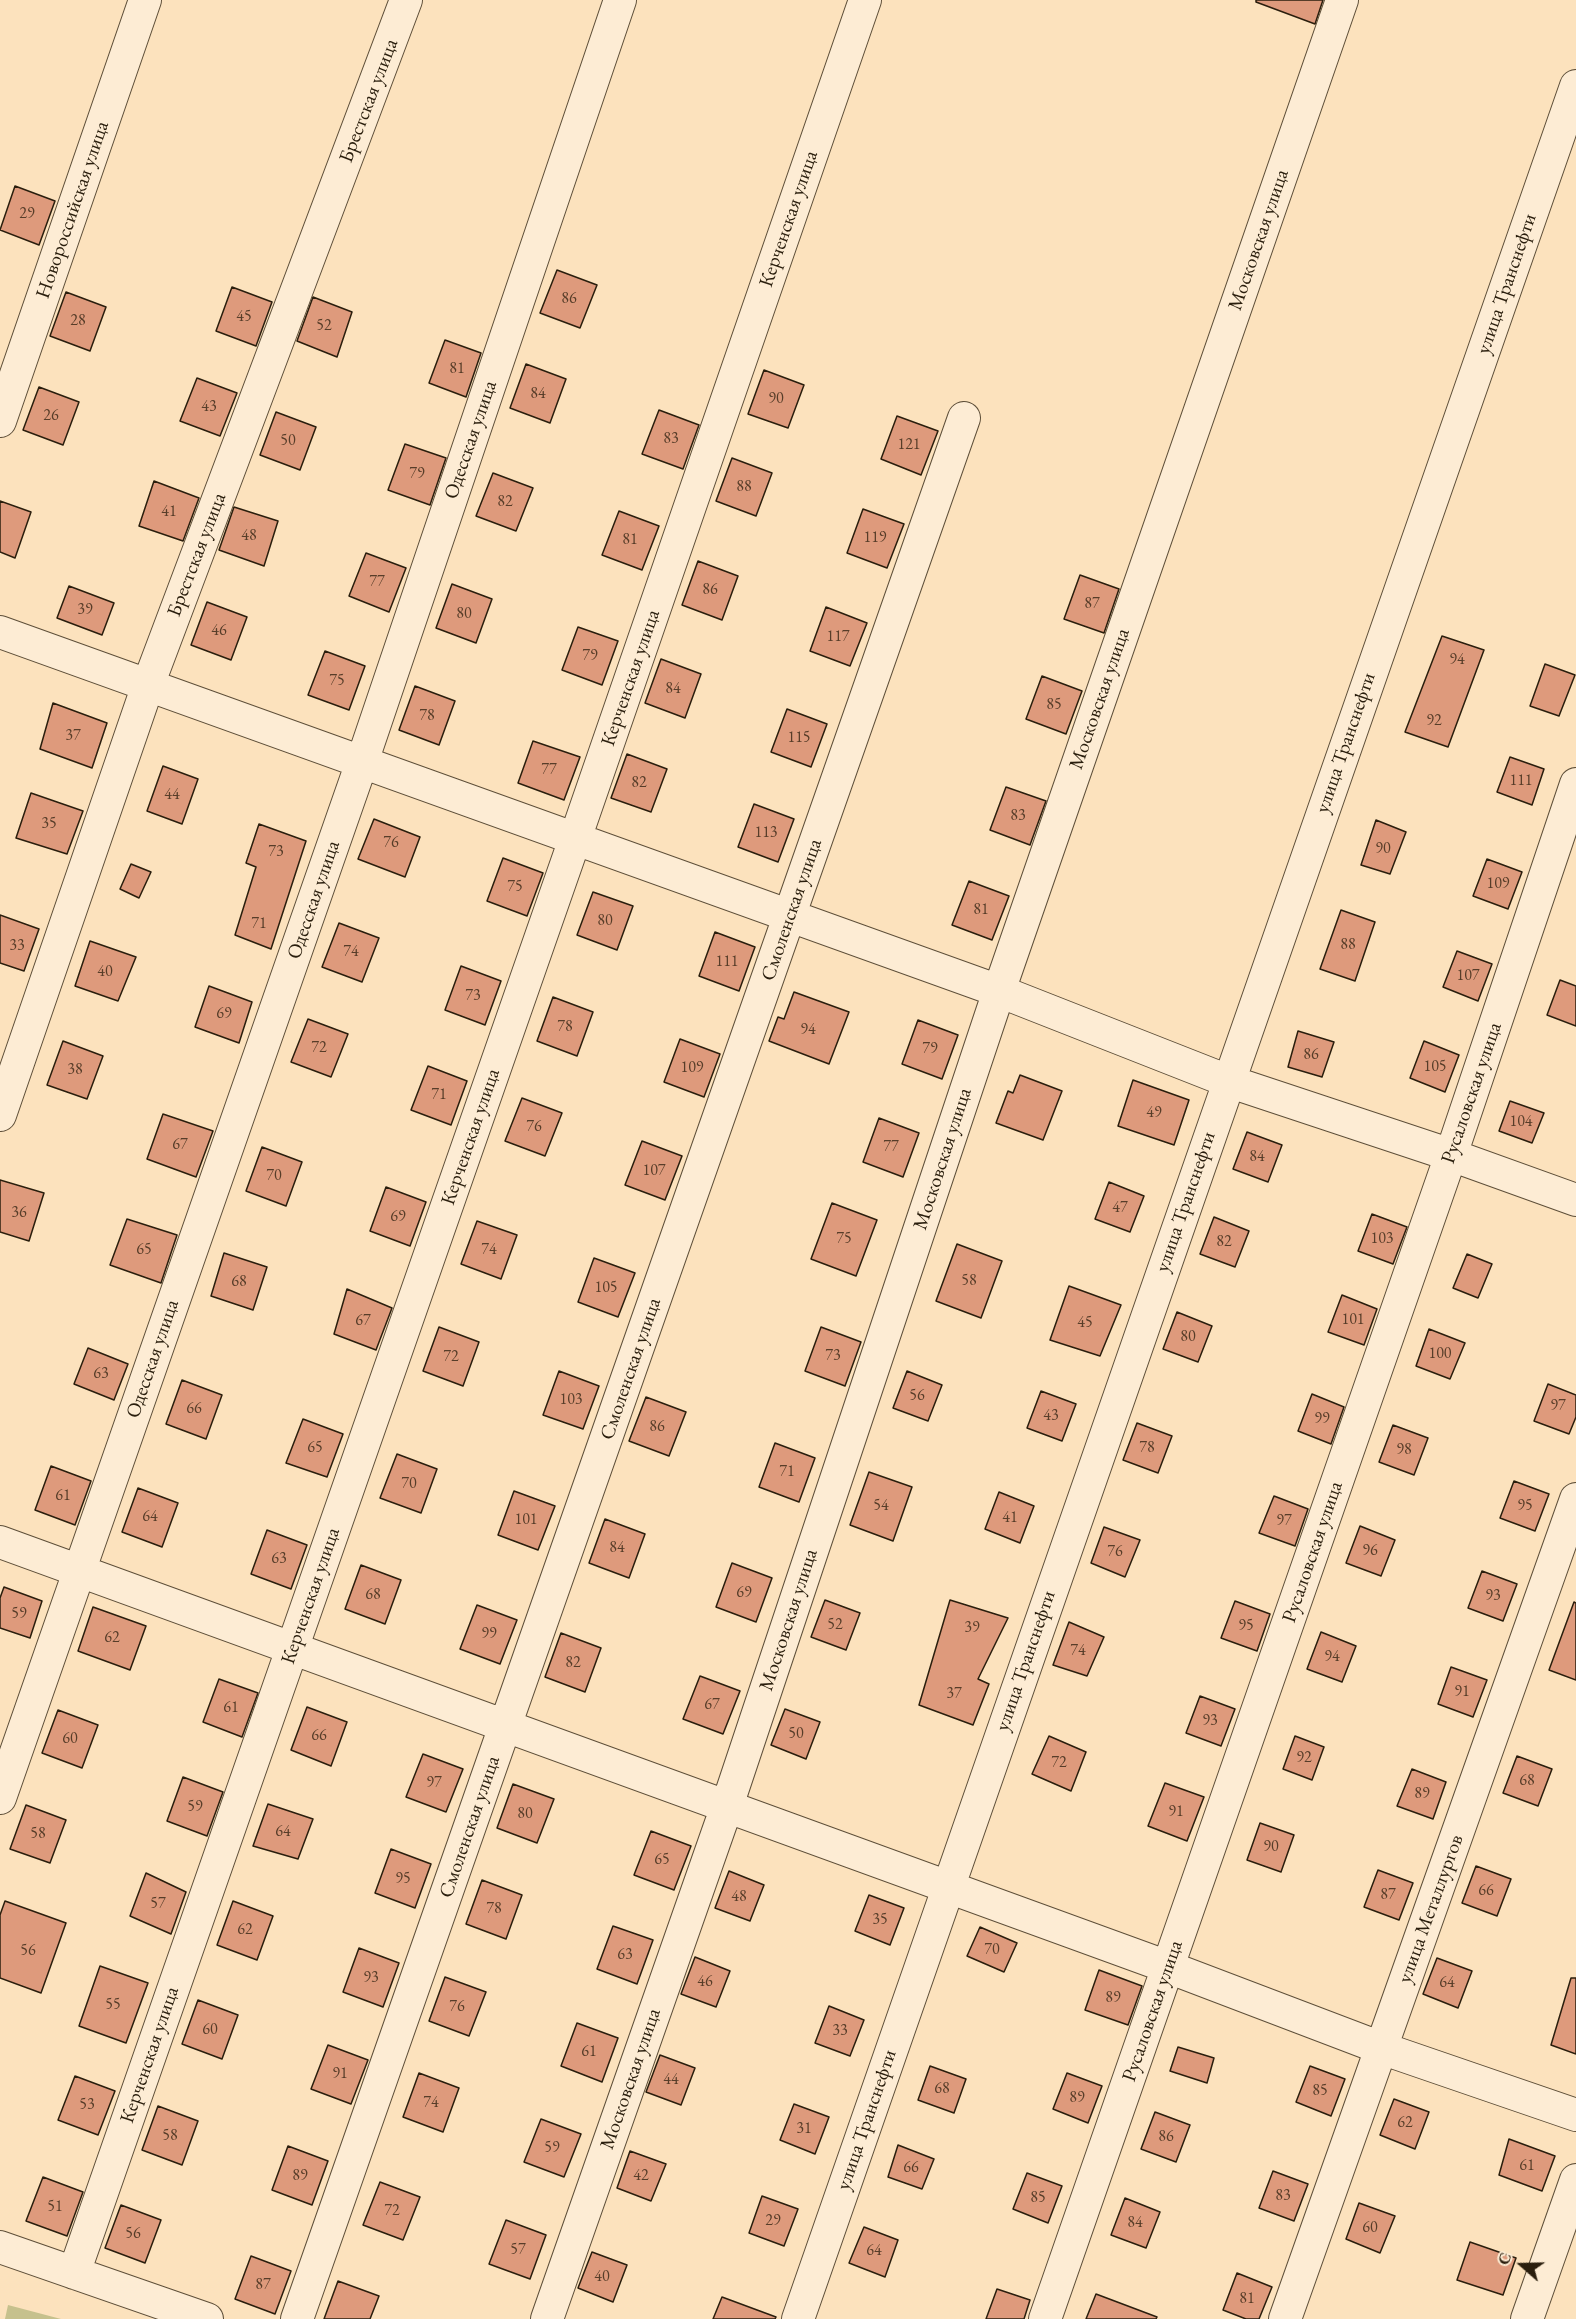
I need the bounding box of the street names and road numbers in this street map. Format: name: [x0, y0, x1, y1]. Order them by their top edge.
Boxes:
street label: Брестская улица: [334, 36, 404, 166]
street label: Новороссийская улица: [31, 118, 115, 302]
street label: Керченская улица: [754, 148, 824, 290]
street label: Московская улица: [1224, 166, 1294, 314]
street label: улица Транснефти: [1472, 211, 1542, 357]
street label: Одесская улица: [439, 378, 503, 502]
street label: Брестская улица: [162, 490, 232, 620]
street label: Керченская улица: [596, 607, 666, 749]
street label: Московская улица: [1065, 625, 1135, 773]
street label: улица Транснефти: [1311, 670, 1381, 816]
street label: Смоленская улица: [756, 836, 828, 984]
street label: Одесская улица: [282, 838, 346, 962]
street label: Русаловская улица: [1437, 1019, 1507, 1167]
street label: Керченская улица: [436, 1066, 506, 1208]
street label: Московская улица: [909, 1085, 977, 1233]
street label: улица Транснефти: [1151, 1129, 1221, 1275]
street label: Смоленская улица: [595, 1295, 667, 1443]
street label: Одесская улица: [121, 1297, 185, 1421]
street label: Русаловская улица: [1278, 1478, 1348, 1626]
street label: Керченская улица: [276, 1525, 346, 1667]
street label: Московская улица: [755, 1546, 823, 1694]
street label: улица Транснефти: [991, 1588, 1061, 1734]
street label: Смоленская улица: [434, 1753, 506, 1901]
street label: улица Металлургов: [1393, 1832, 1469, 1986]
street label: Русаловская улица: [1118, 1937, 1188, 2085]
street label: Керченская улица: [115, 1984, 185, 2126]
street label: Московская улица: [596, 2005, 666, 2153]
street label: улица Транснефти: [832, 2047, 902, 2193]

